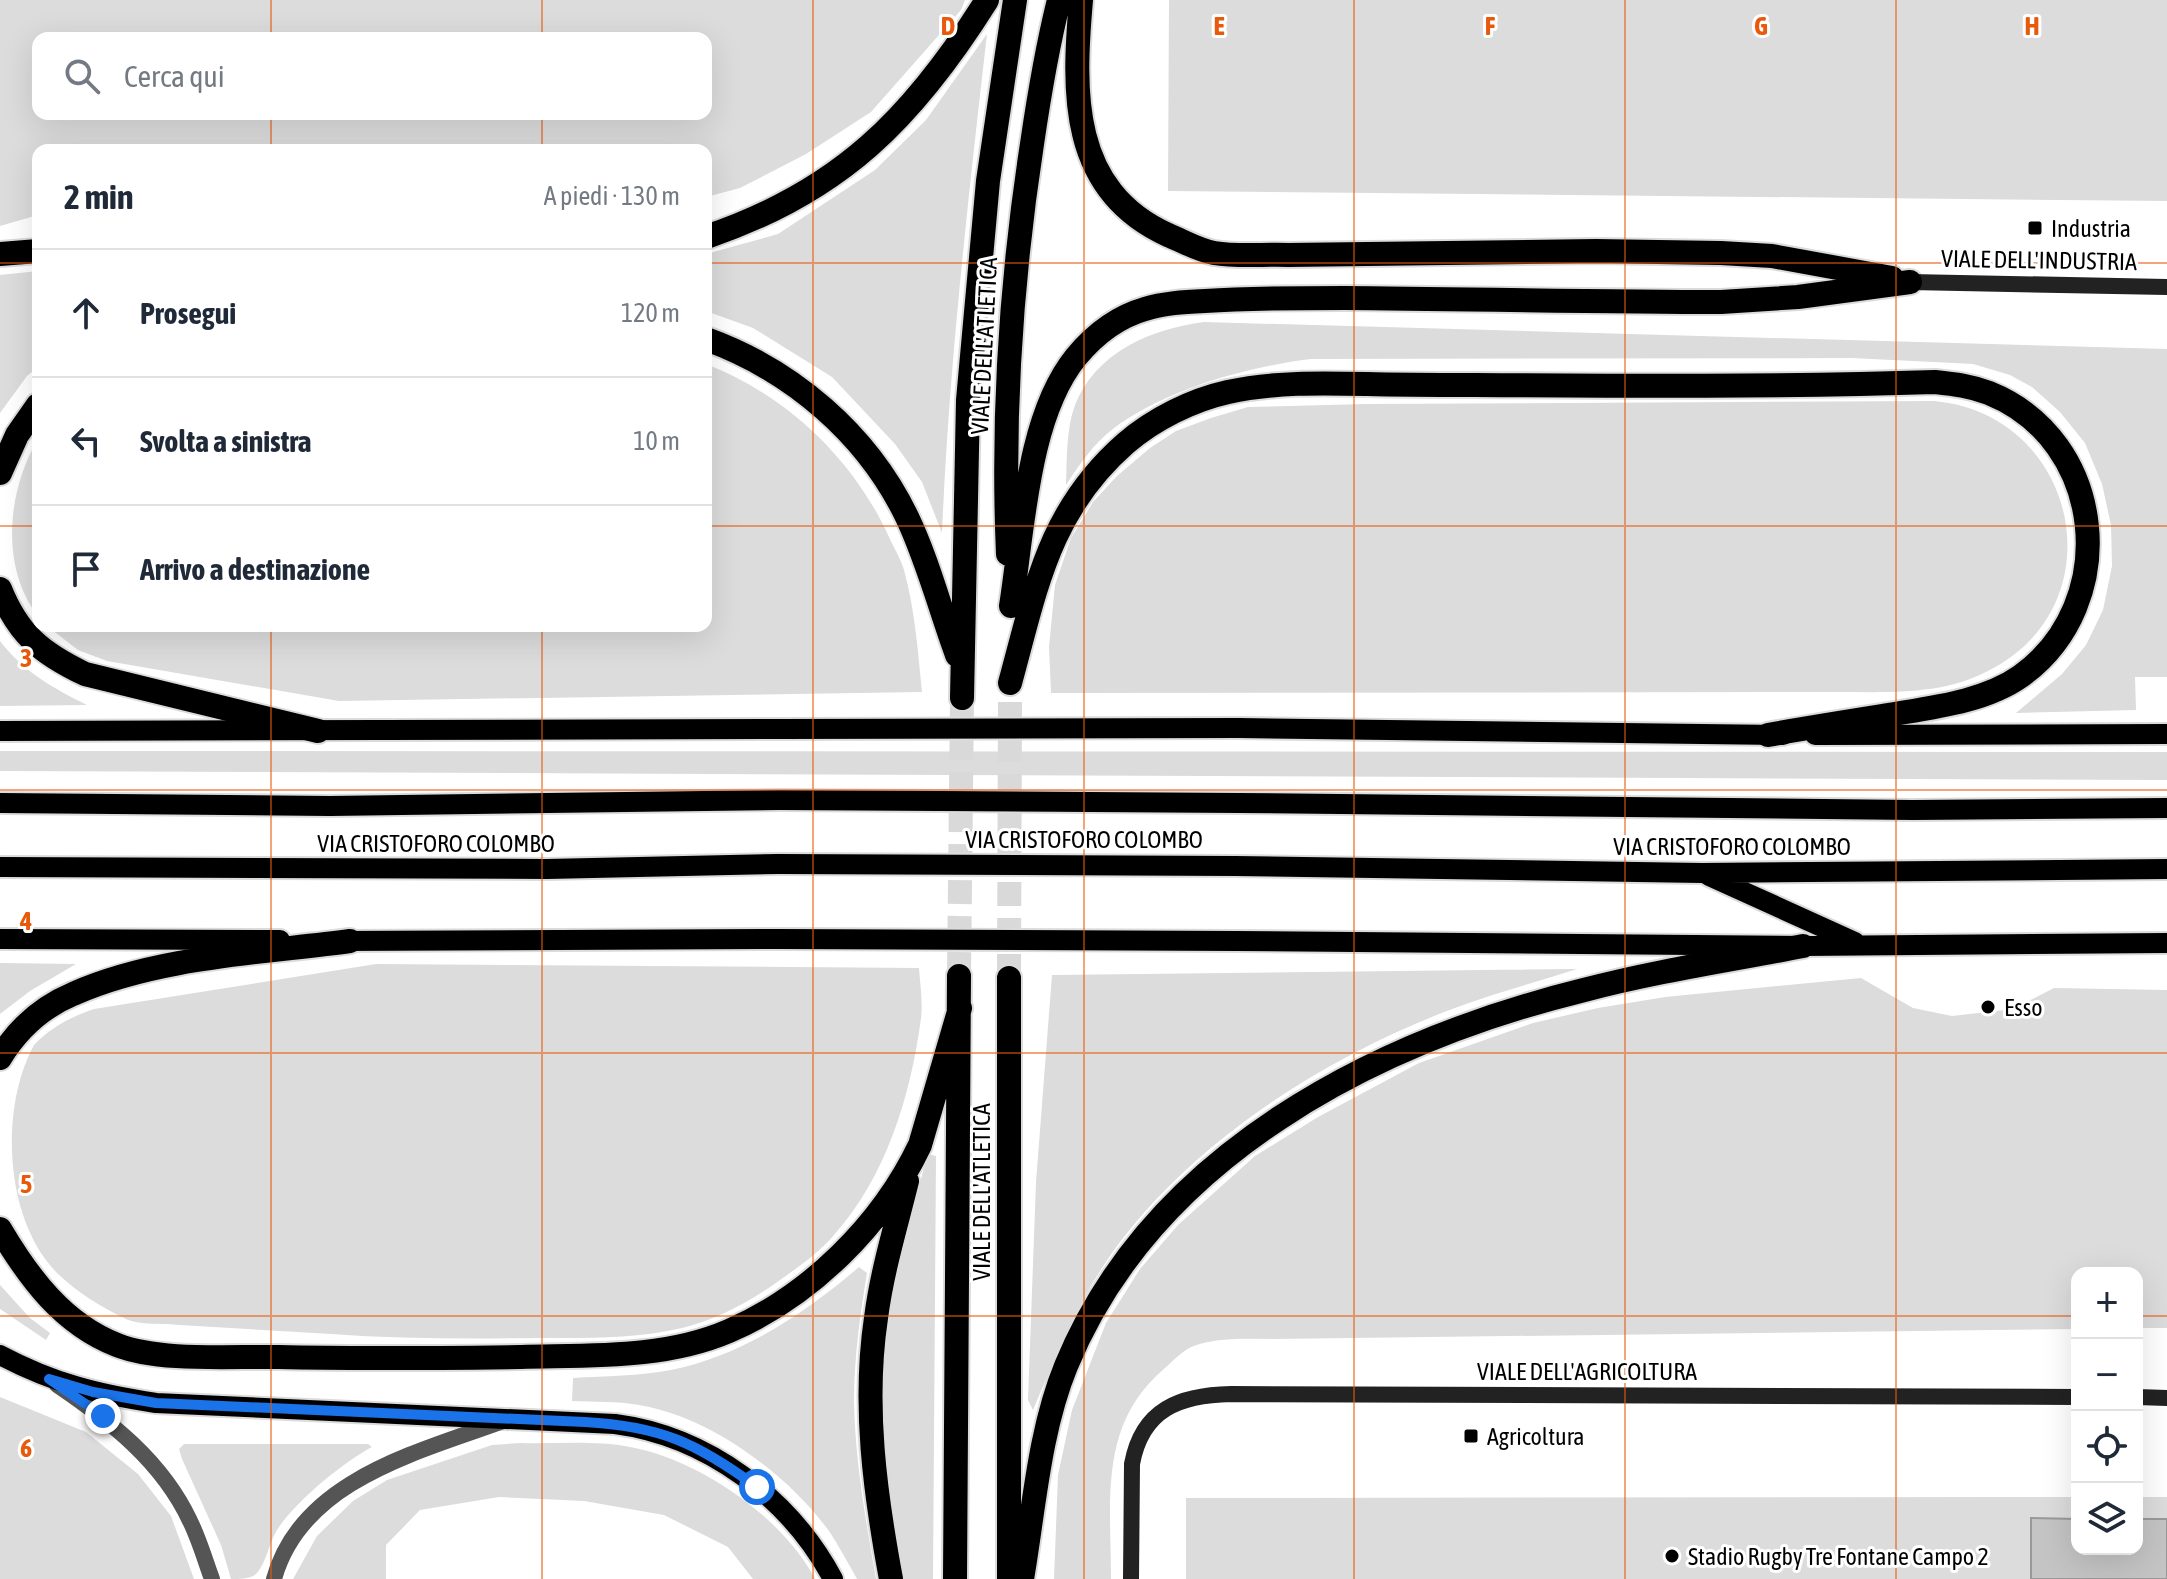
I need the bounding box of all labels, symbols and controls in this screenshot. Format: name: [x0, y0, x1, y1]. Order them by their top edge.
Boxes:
text: D: [941, 11, 955, 41]
text: E: [1213, 11, 1225, 41]
text: F: [1485, 11, 1496, 41]
text: G: [1754, 11, 1768, 41]
text: H: [2024, 11, 2040, 41]
search box: [32, 32, 712, 120]
icon: search: [60, 54, 104, 98]
text: Cerca qui: [124, 59, 225, 93]
text: 2 min: [64, 177, 133, 216]
text: A piedi · 130 m: [544, 181, 680, 211]
place label: Industria: [2051, 215, 2131, 242]
marker: Industria: [2026, 219, 2044, 237]
street label: VIALE DELL'INDUSTRIA: [1941, 245, 2137, 275]
street label: VIALE DELL'ATLETICA: [966, 256, 1002, 435]
icon: ahead: [64, 291, 108, 335]
text: Prosegui: [140, 296, 236, 330]
text: 120 m: [621, 298, 680, 328]
icon: left: [64, 419, 108, 463]
text: Svolta a sinistra: [140, 424, 312, 458]
text: 10 m: [633, 426, 680, 456]
icon: arrive: [64, 547, 108, 591]
text: Arrivo a destinazione: [140, 552, 370, 586]
text: 3: [20, 643, 32, 673]
street label: VIA CRISTOFORO COLOMBO: [965, 826, 1203, 853]
street label: VIA CRISTOFORO COLOMBO: [317, 830, 555, 857]
street label: VIA CRISTOFORO COLOMBO: [1613, 833, 1851, 860]
text: 4: [19, 906, 32, 936]
place label: Esso: [2004, 994, 2042, 1021]
marker: Esso: [1979, 998, 1997, 1016]
street label: VIALE DELL'ATLETICA: [968, 1103, 995, 1281]
text: 5: [20, 1169, 32, 1199]
map controls: [2071, 1267, 2143, 1555]
button: +: [2071, 1267, 2143, 1339]
button: −: [2071, 1339, 2143, 1411]
street label: VIALE DELL'AGRICOLTURA: [1477, 1358, 1697, 1385]
route end: [85, 1398, 121, 1434]
button: locate: [2071, 1411, 2143, 1483]
place label: Agricoltura: [1487, 1423, 1584, 1450]
marker: Agricoltura: [1462, 1427, 1480, 1445]
text: 6: [20, 1433, 32, 1463]
route start: [739, 1469, 775, 1505]
button: layers: [2071, 1483, 2143, 1555]
place label: Stadio Rugby Tre Fontane Campo 2: [1688, 1543, 1989, 1570]
marker: Stadio Rugby Tre Fontane Campo 2: [1663, 1547, 1681, 1565]

